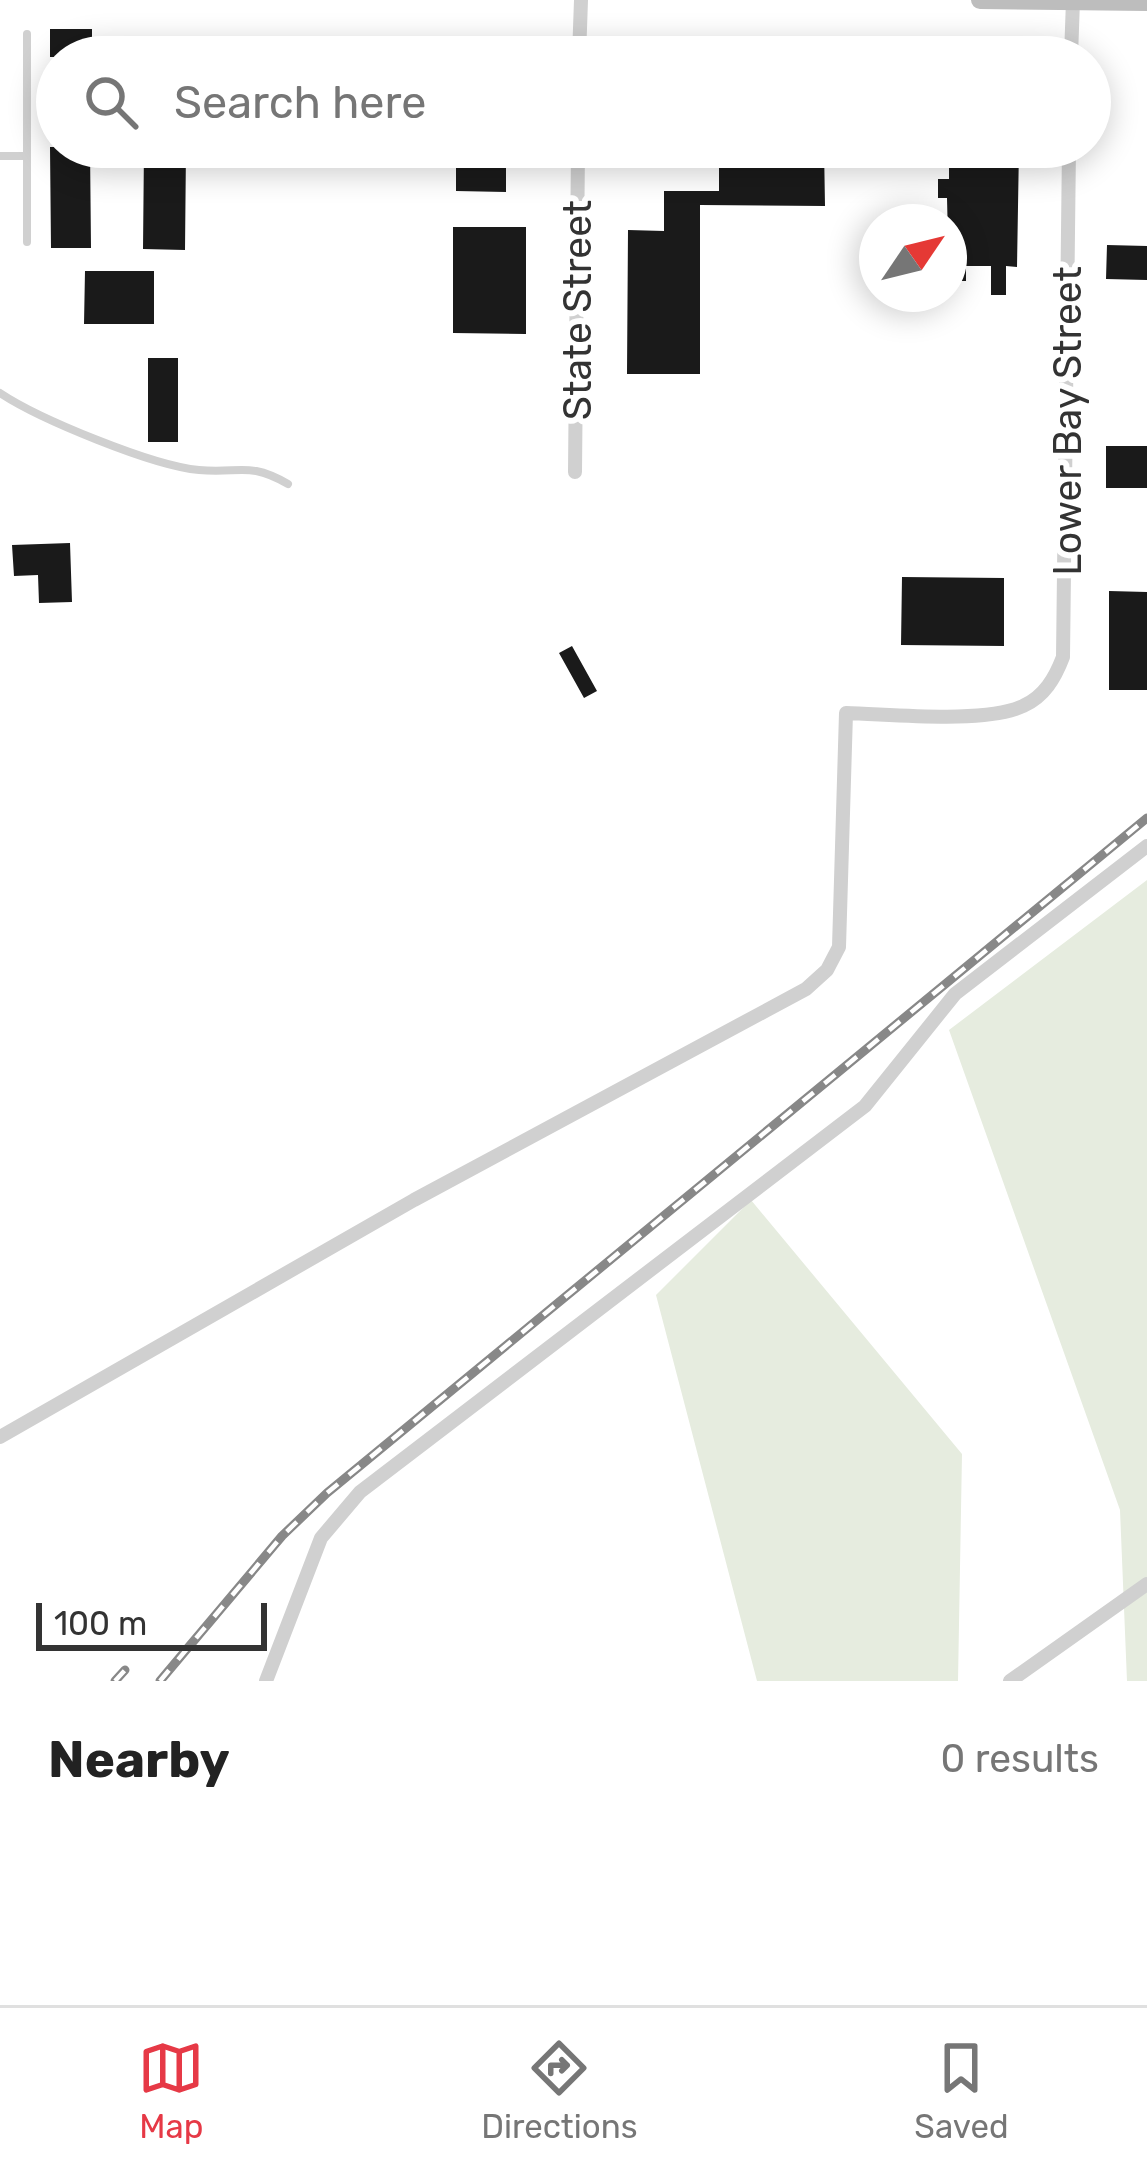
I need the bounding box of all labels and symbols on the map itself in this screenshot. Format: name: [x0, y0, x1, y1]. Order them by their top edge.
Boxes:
street label: State Street: [555, 200, 601, 420]
north arrow: [859, 204, 967, 312]
street label: Lower Bay Street: [1045, 266, 1091, 576]
scale bar: [36, 1597, 267, 1650]

